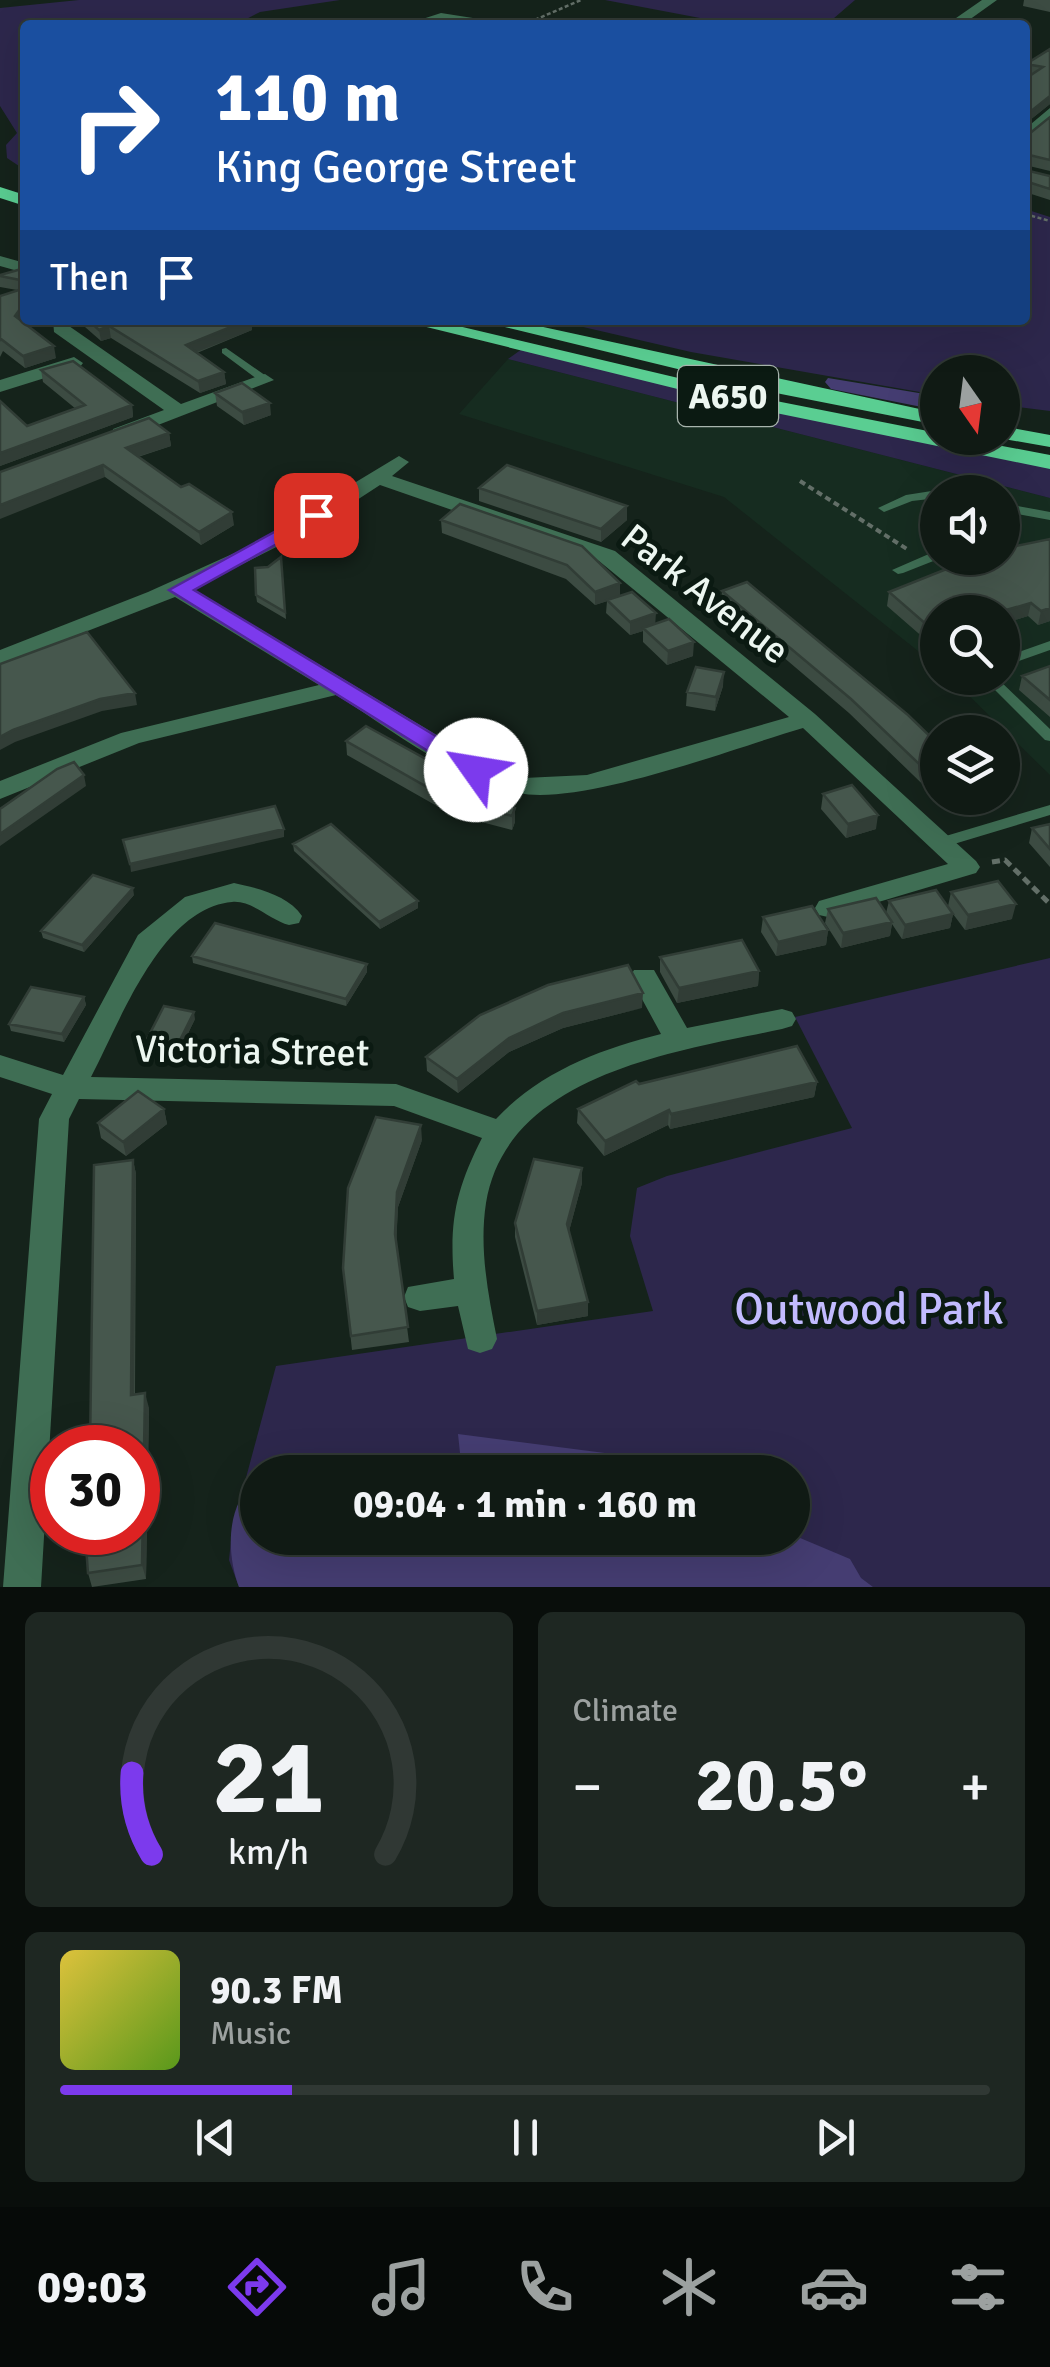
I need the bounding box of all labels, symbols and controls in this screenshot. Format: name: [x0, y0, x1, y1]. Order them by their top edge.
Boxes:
text: 110 m: [215, 54, 400, 140]
icon: right: [50, 60, 180, 190]
text: King George Street: [215, 140, 577, 195]
icon: arrive: [149, 250, 204, 305]
text: Then: [50, 254, 129, 301]
north arrow: [920, 355, 1020, 455]
map controls: [920, 355, 1020, 815]
road number: A650: [678, 366, 778, 426]
pin: [274, 473, 359, 558]
button: sound: [920, 475, 1020, 575]
icon: arrive: [289, 488, 344, 543]
street label: Park Avenue: [612, 514, 798, 674]
button: search: [920, 595, 1020, 695]
button: layers: [920, 715, 1020, 815]
position arrow: [424, 718, 528, 822]
street label: Victoria Street: [134, 1025, 370, 1077]
park label: Outwood Park: [734, 1282, 1004, 1337]
speed limit sign: 30: [30, 1425, 160, 1555]
text: 09:04 · 1 min · 160 m: [353, 1481, 697, 1528]
text: Climate: [573, 1691, 678, 1730]
text: 21: [213, 1714, 325, 1842]
text: 20.5°: [695, 1739, 868, 1832]
text: −: [573, 1753, 602, 1821]
text: +: [960, 1753, 990, 1821]
text: km/h: [228, 1830, 309, 1874]
text: 90.3 FM: [210, 1967, 343, 2014]
text: Music: [210, 2014, 291, 2053]
icon: previous: [188, 2110, 243, 2165]
icon: pause: [498, 2110, 553, 2165]
icon: next: [808, 2110, 863, 2165]
icon: directions: [222, 2252, 292, 2322]
icon: music: [366, 2252, 436, 2322]
icon: phone: [510, 2252, 580, 2322]
icon: climate: [654, 2252, 724, 2322]
icon: car: [799, 2252, 869, 2322]
icon: filters: [943, 2252, 1013, 2322]
text: 09:03: [37, 2260, 148, 2315]

